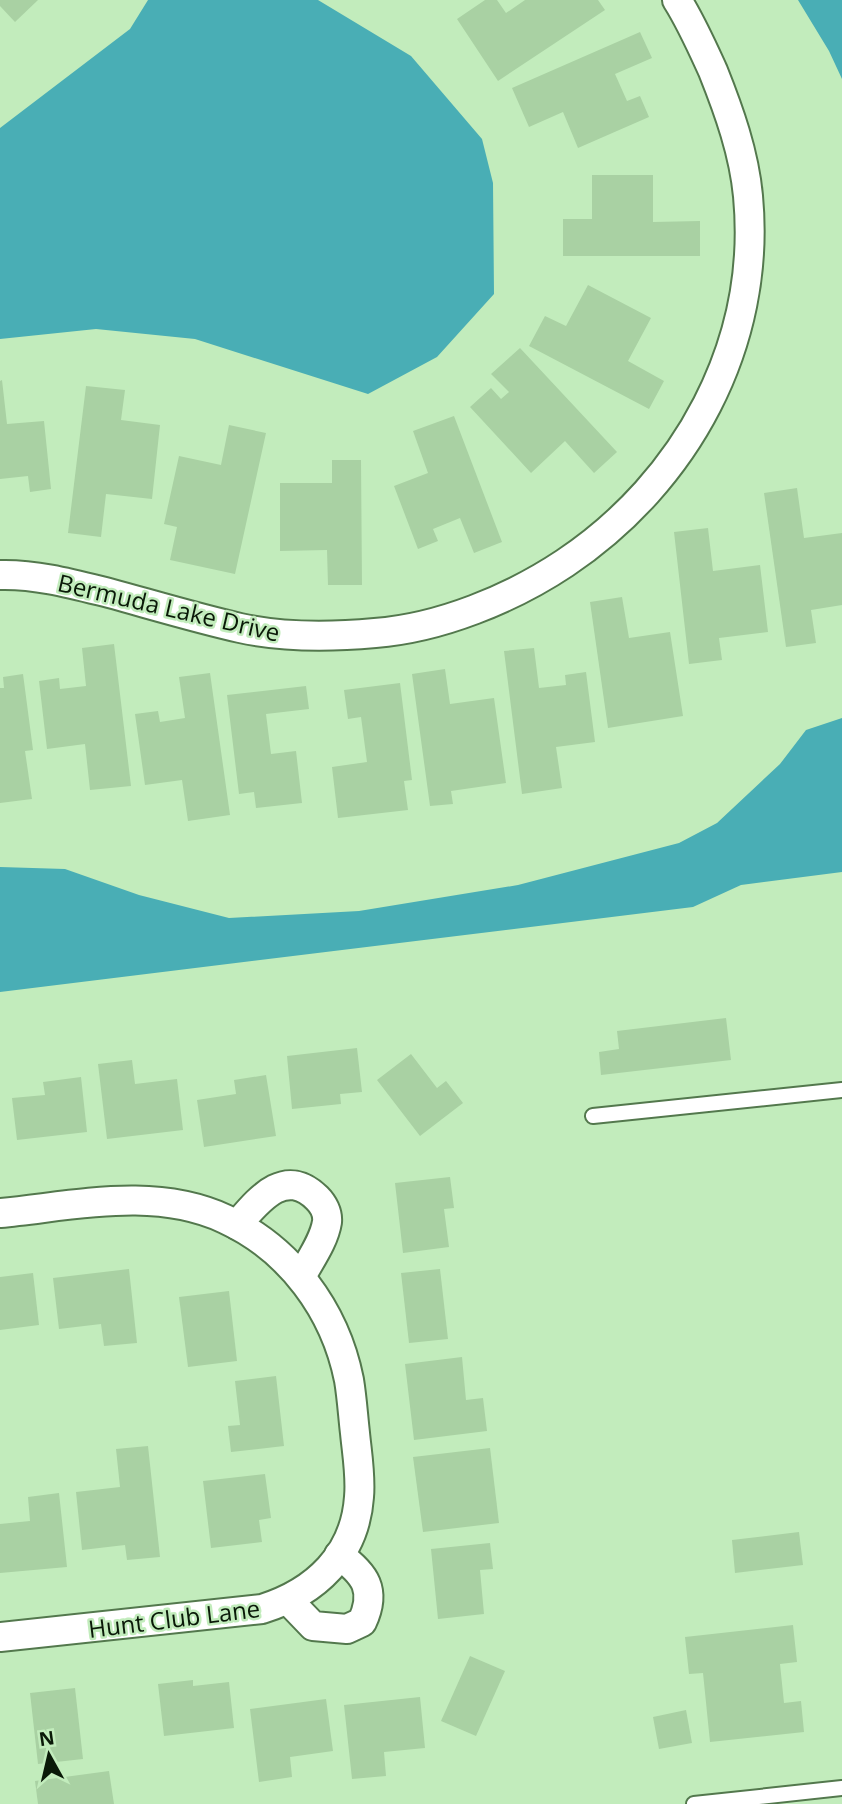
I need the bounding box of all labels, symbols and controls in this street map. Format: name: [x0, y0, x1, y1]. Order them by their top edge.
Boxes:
street label: Bermuda Lake Drive: [55, 565, 283, 649]
street label: Hunt Club Lane: [86, 1591, 262, 1645]
north arrow: [14, 1720, 84, 1790]
text: N: [37, 1724, 56, 1752]

